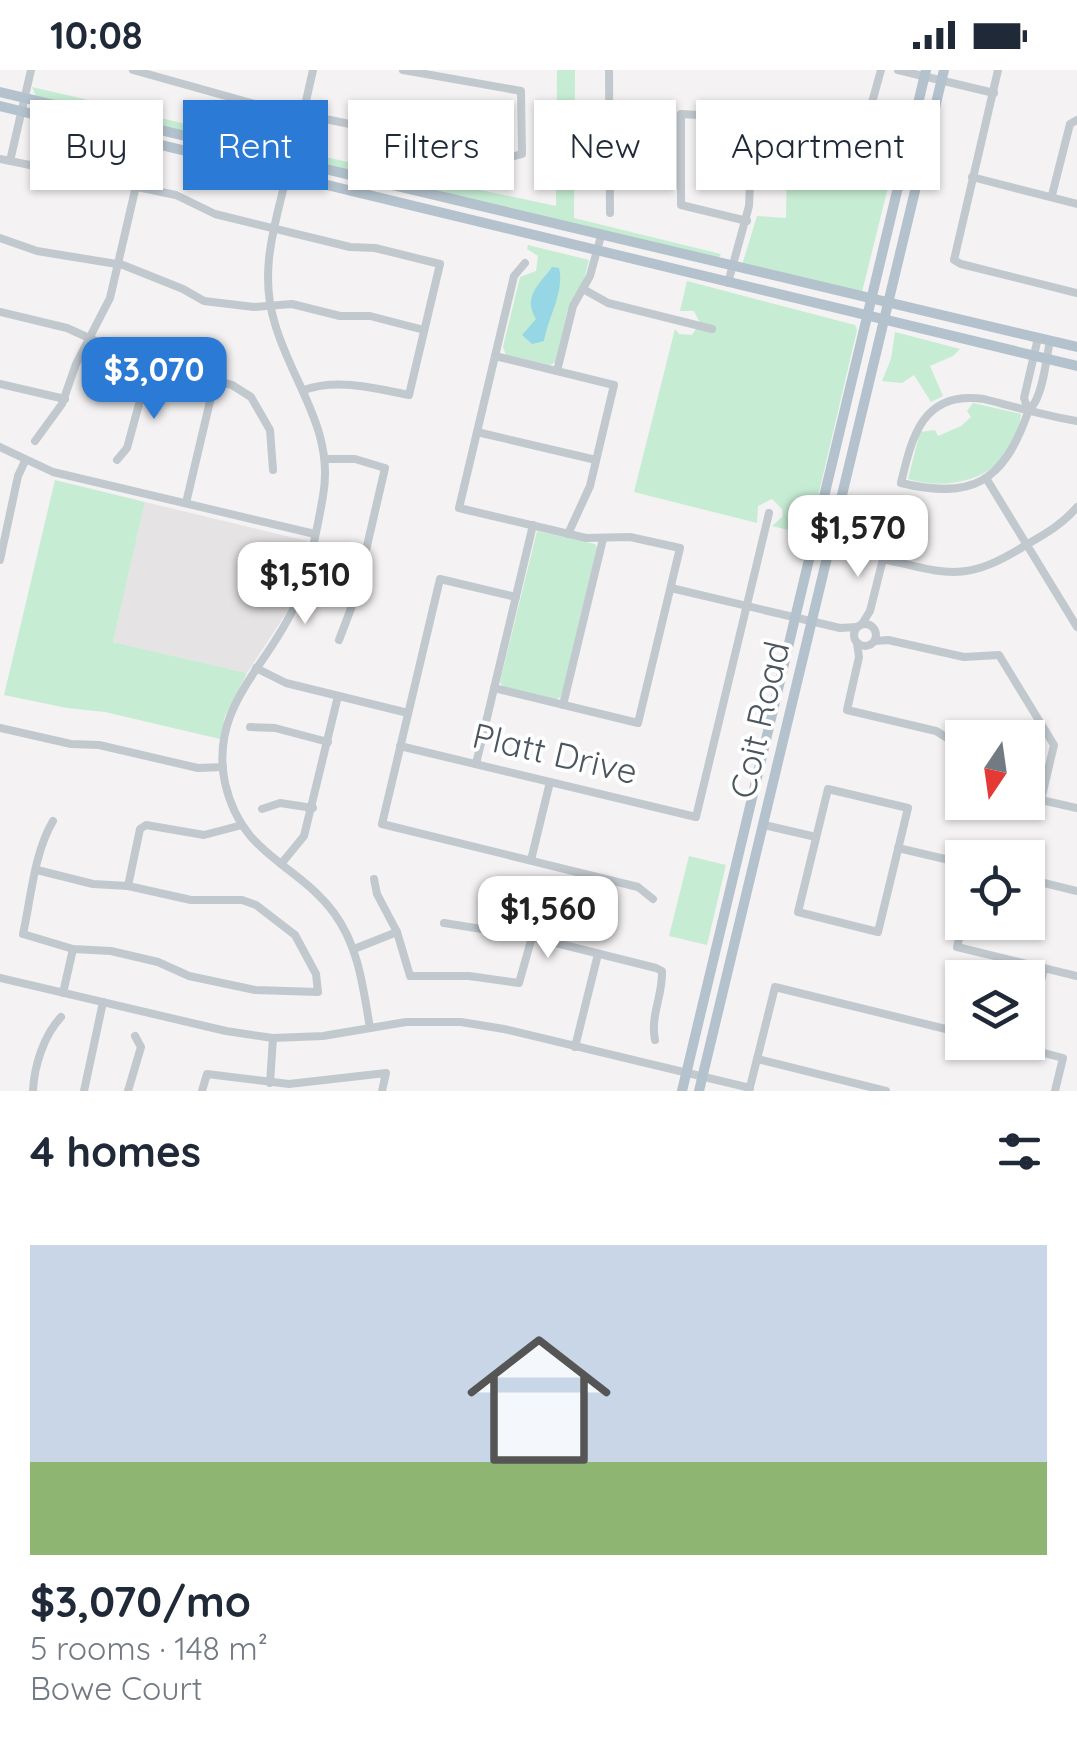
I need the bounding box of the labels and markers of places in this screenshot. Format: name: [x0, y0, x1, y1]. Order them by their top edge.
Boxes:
pin: $3,070: [73, 337, 235, 422]
pin: $1,570: [777, 495, 939, 580]
pin: $1,510: [224, 542, 386, 627]
pin: $1,560: [467, 876, 629, 961]

